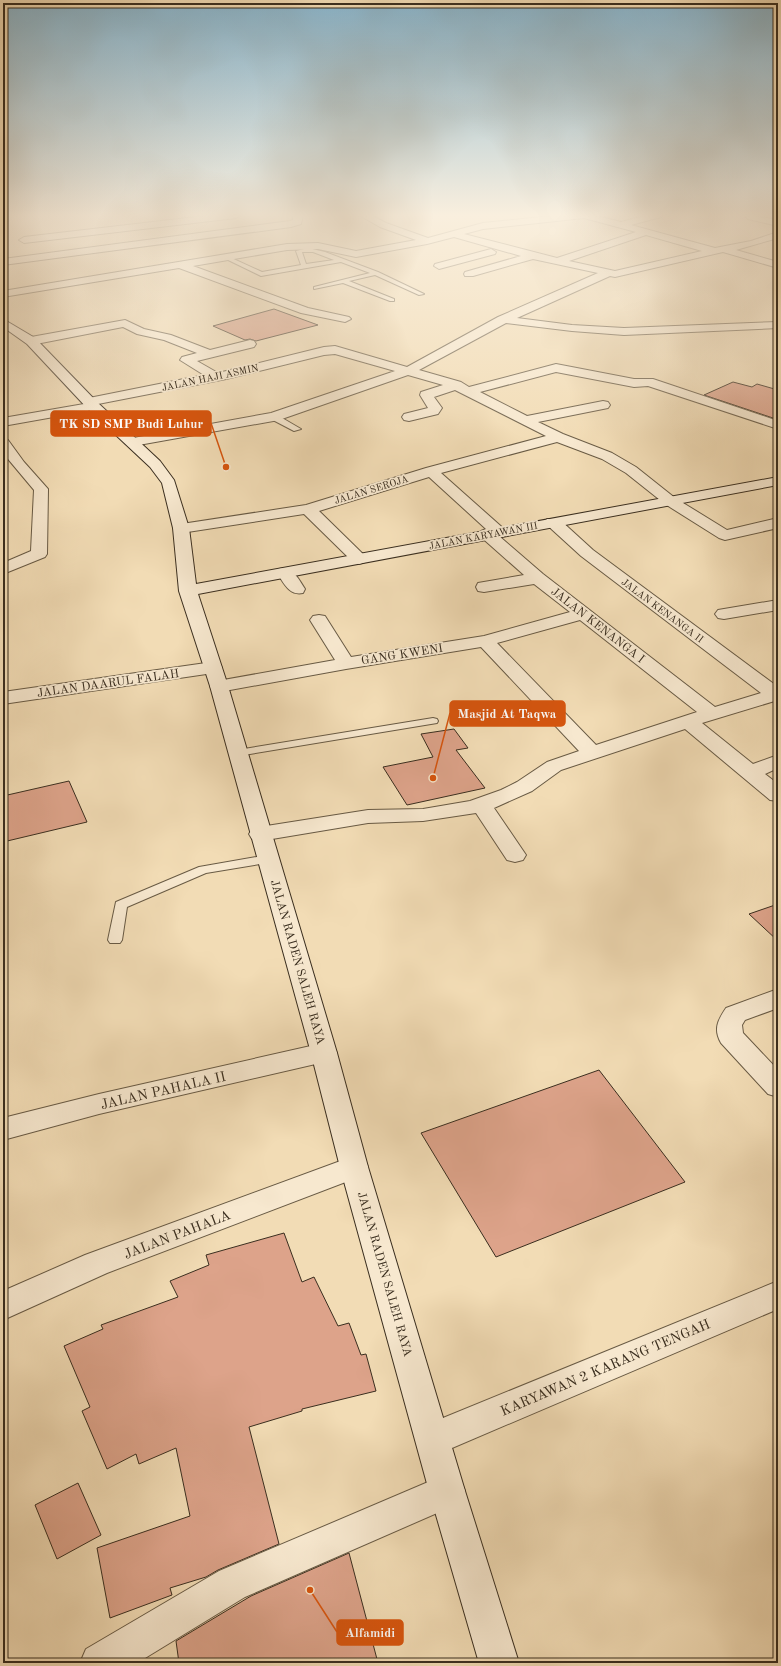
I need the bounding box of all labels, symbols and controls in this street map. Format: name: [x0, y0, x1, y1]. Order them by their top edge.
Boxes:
street label: JALAN HAJI ASMIN: [161, 363, 260, 393]
callout: TK SD SMP Budi Luhur: [51, 411, 211, 436]
text: TK SD SMP Budi Luhur: [59, 418, 203, 431]
street label: JALAN SEROJA: [333, 474, 410, 506]
street label: JALAN KARYAWAN III: [428, 521, 538, 551]
street label: JALAN KENANGA II: [620, 577, 705, 645]
street label: JALAN KENANGA I: [548, 586, 647, 666]
street label: GANG KWENI: [360, 643, 444, 667]
street label: JALAN DAARUL FALAH: [36, 668, 180, 700]
callout: Masjid At Taqwa: [450, 701, 565, 726]
text: Masjid At Taqwa: [458, 708, 557, 721]
street label: JALAN RADEN SALEH RAYA: [268, 878, 326, 1046]
street label: JALAN PAHALA II: [99, 1070, 227, 1112]
street label: JALAN RADEN SALEH RAYA: [355, 1190, 413, 1358]
street label: JALAN PAHALA: [122, 1208, 233, 1262]
street label: KARYAWAN 2 KARANG TENGAH: [498, 1317, 712, 1419]
callout: Alfamidi: [337, 1620, 403, 1645]
text: Alfamidi: [345, 1627, 395, 1640]

